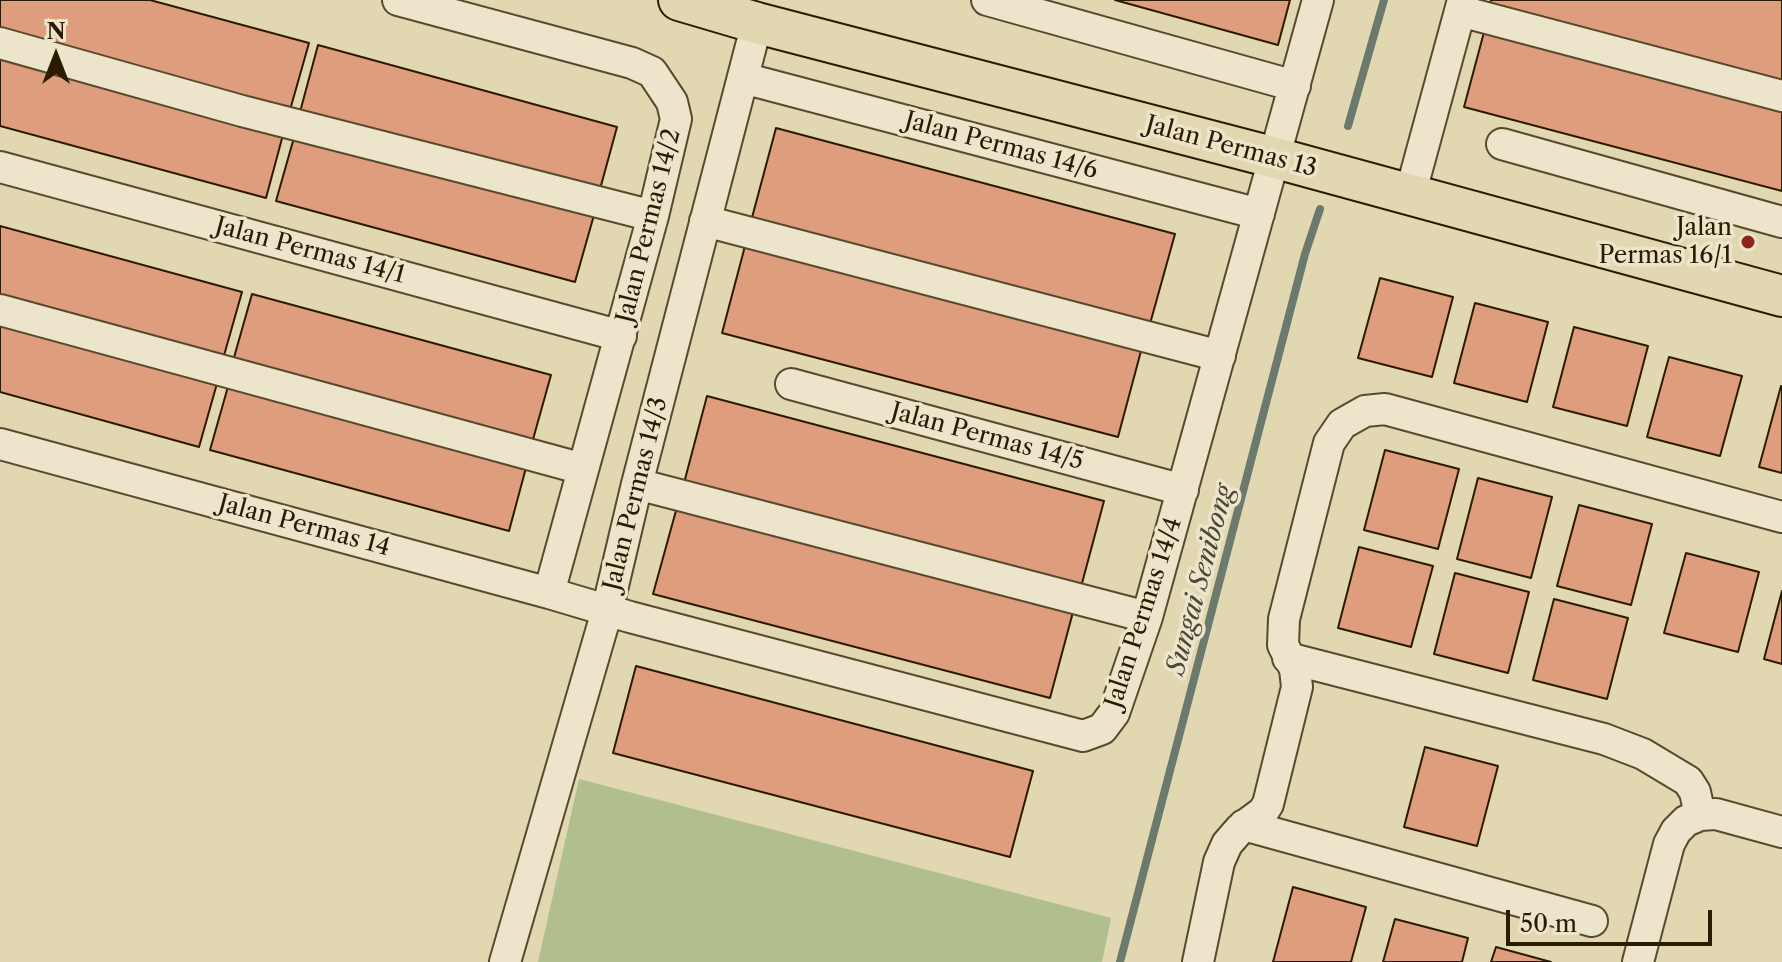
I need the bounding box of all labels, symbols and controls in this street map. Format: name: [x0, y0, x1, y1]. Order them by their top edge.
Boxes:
north arrow: [16, 16, 96, 96]
text: N: [46, 18, 66, 45]
street label: Jalan Permas 14/6: [901, 106, 1101, 186]
street label: Jalan Permas 13: [1142, 110, 1320, 184]
street label: Jalan Permas 14/2: [611, 126, 687, 326]
street label: Jalan Permas 14/1: [212, 212, 408, 290]
place label: Jalan Permas 16/1: [1598, 214, 1732, 270]
marker: Jalan Permas 16/1: [1739, 233, 1757, 251]
street label: Jalan Permas 14/3: [598, 394, 674, 594]
street label: Jalan Permas 14/5: [888, 397, 1086, 477]
water label: Sungai Senibong: [1161, 482, 1241, 678]
street label: Jalan Permas 14: [215, 489, 393, 563]
street label: Jalan Permas 14/4: [1100, 514, 1188, 712]
scale bar: [1510, 894, 1716, 944]
text: 50 m: [1520, 909, 1577, 938]

